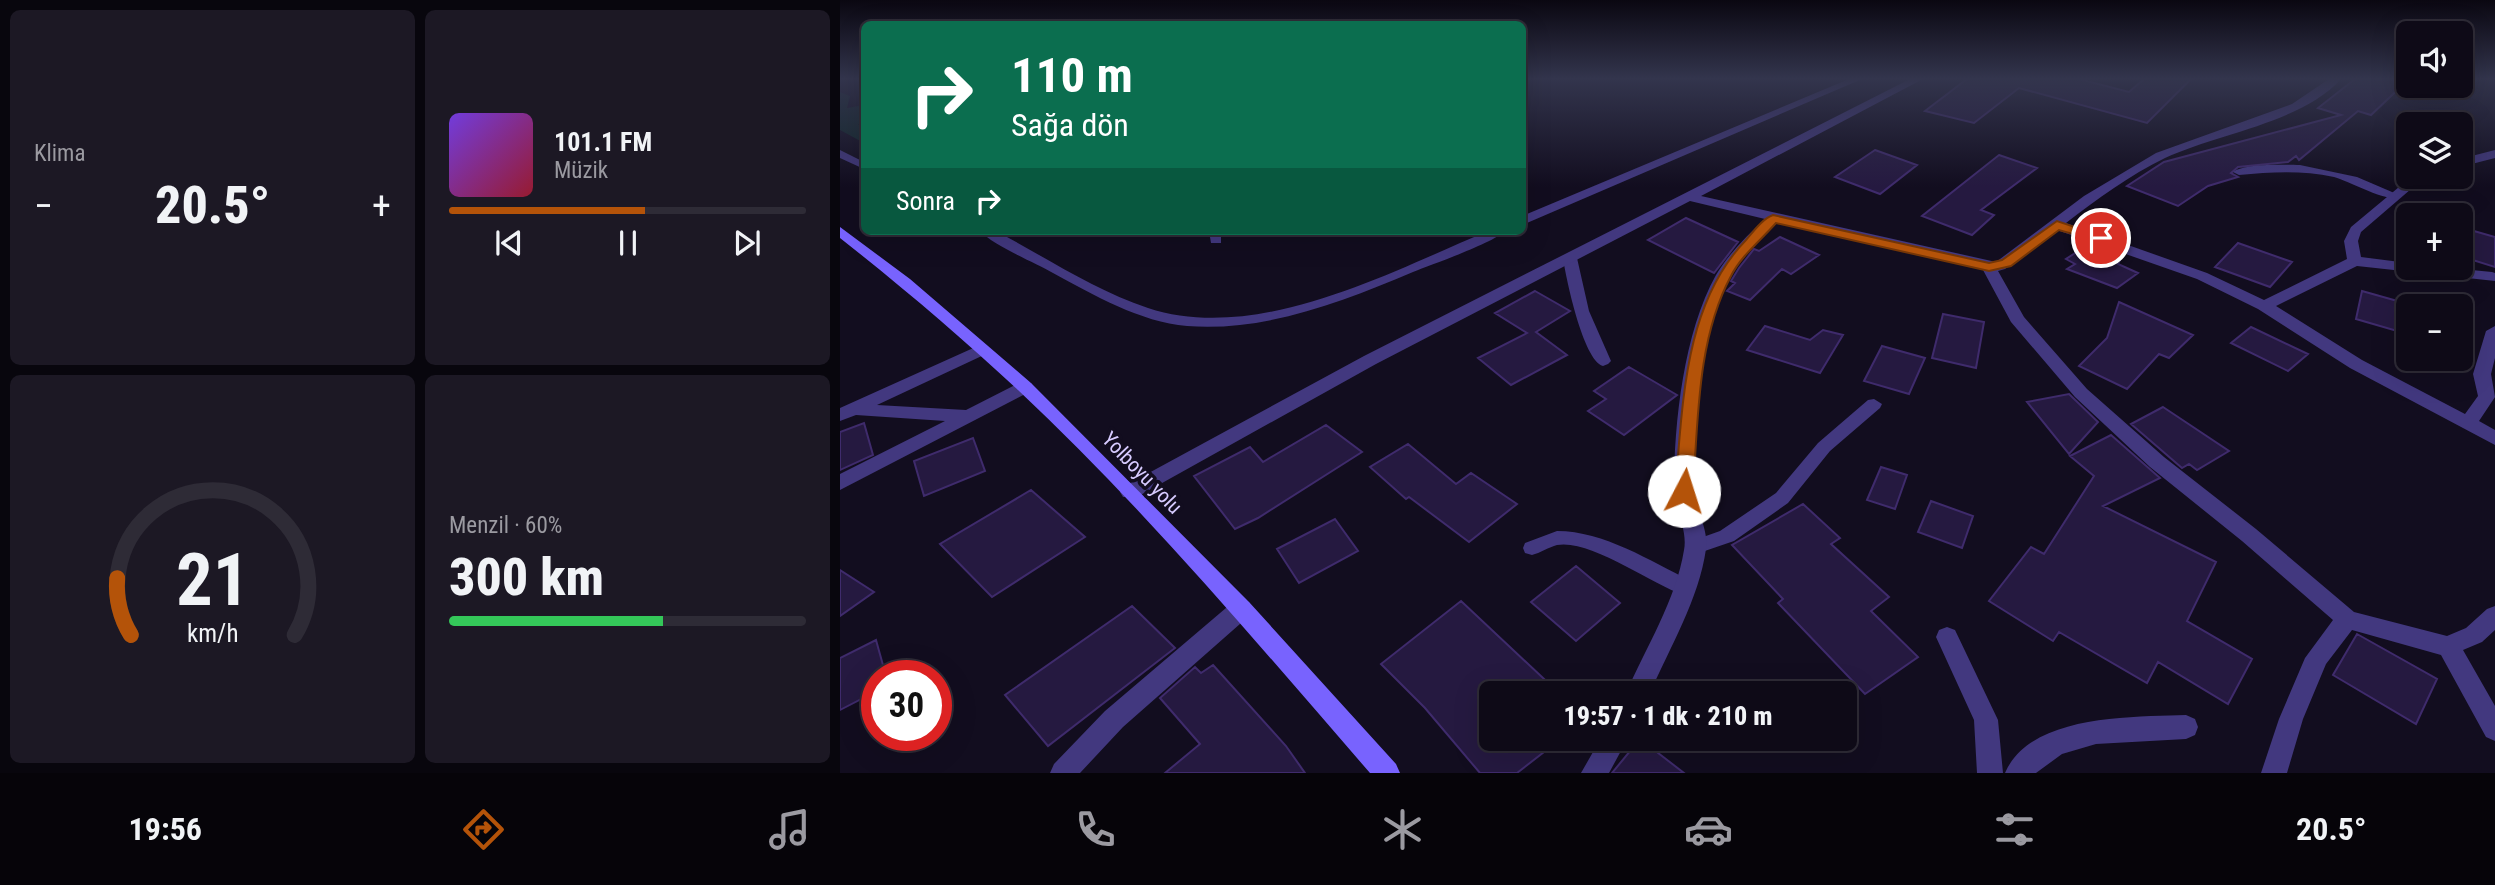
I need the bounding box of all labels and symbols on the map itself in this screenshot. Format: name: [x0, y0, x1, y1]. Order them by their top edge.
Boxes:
pin: [2071, 208, 2131, 268]
street label: Yolboyu yolu: [1097, 427, 1187, 519]
position arrow: [1647, 454, 1721, 528]
speed limit sign: 30: [861, 660, 952, 751]

